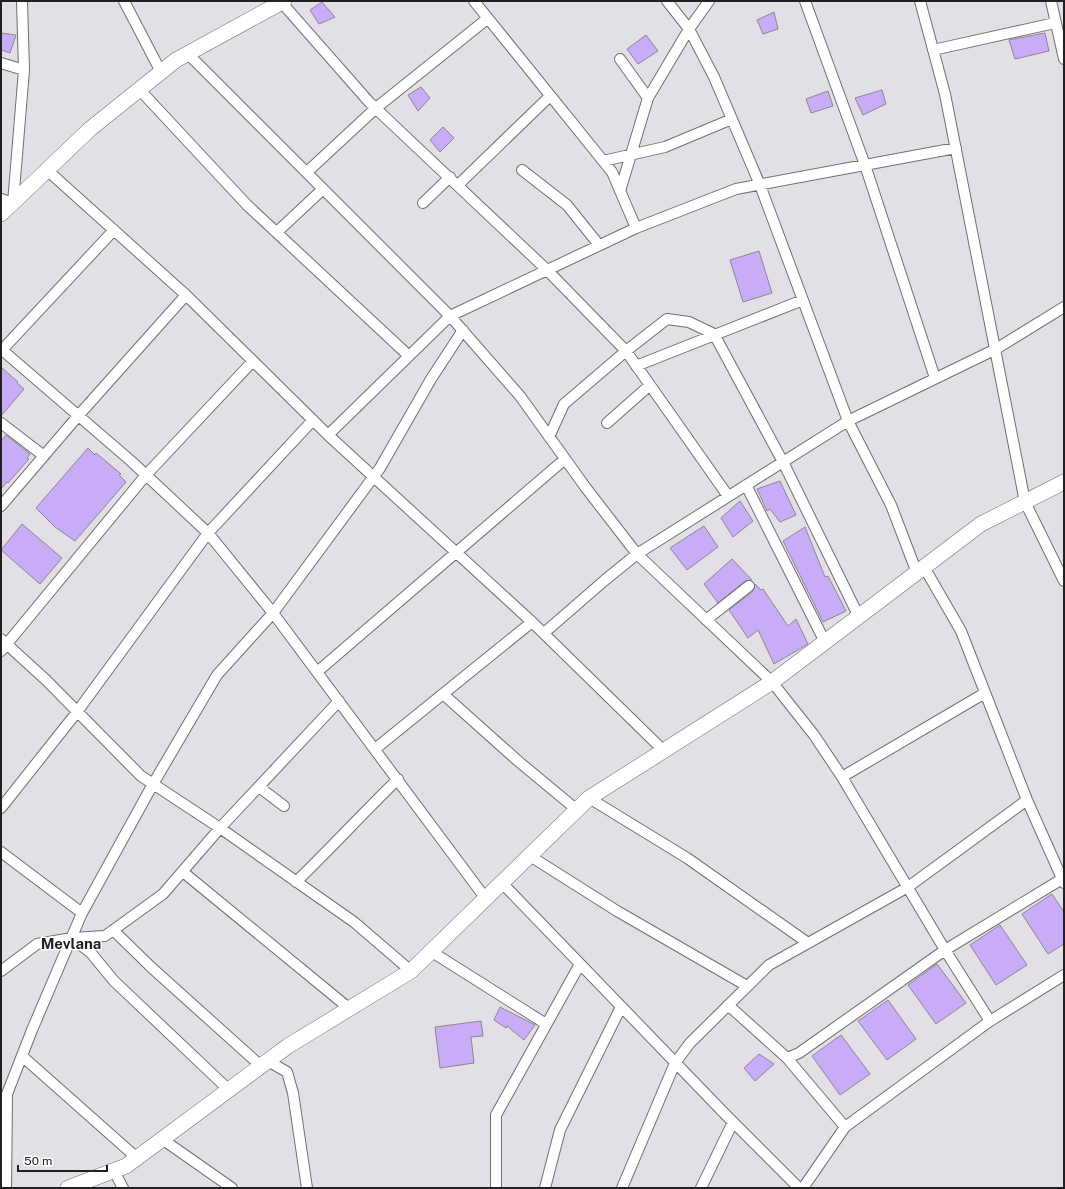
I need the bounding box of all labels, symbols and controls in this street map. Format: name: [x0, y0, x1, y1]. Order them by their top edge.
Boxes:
district label: Mevlana: [41, 935, 101, 952]
scale bar: [18, 1147, 107, 1173]
text: 50 m: [24, 1154, 52, 1168]

